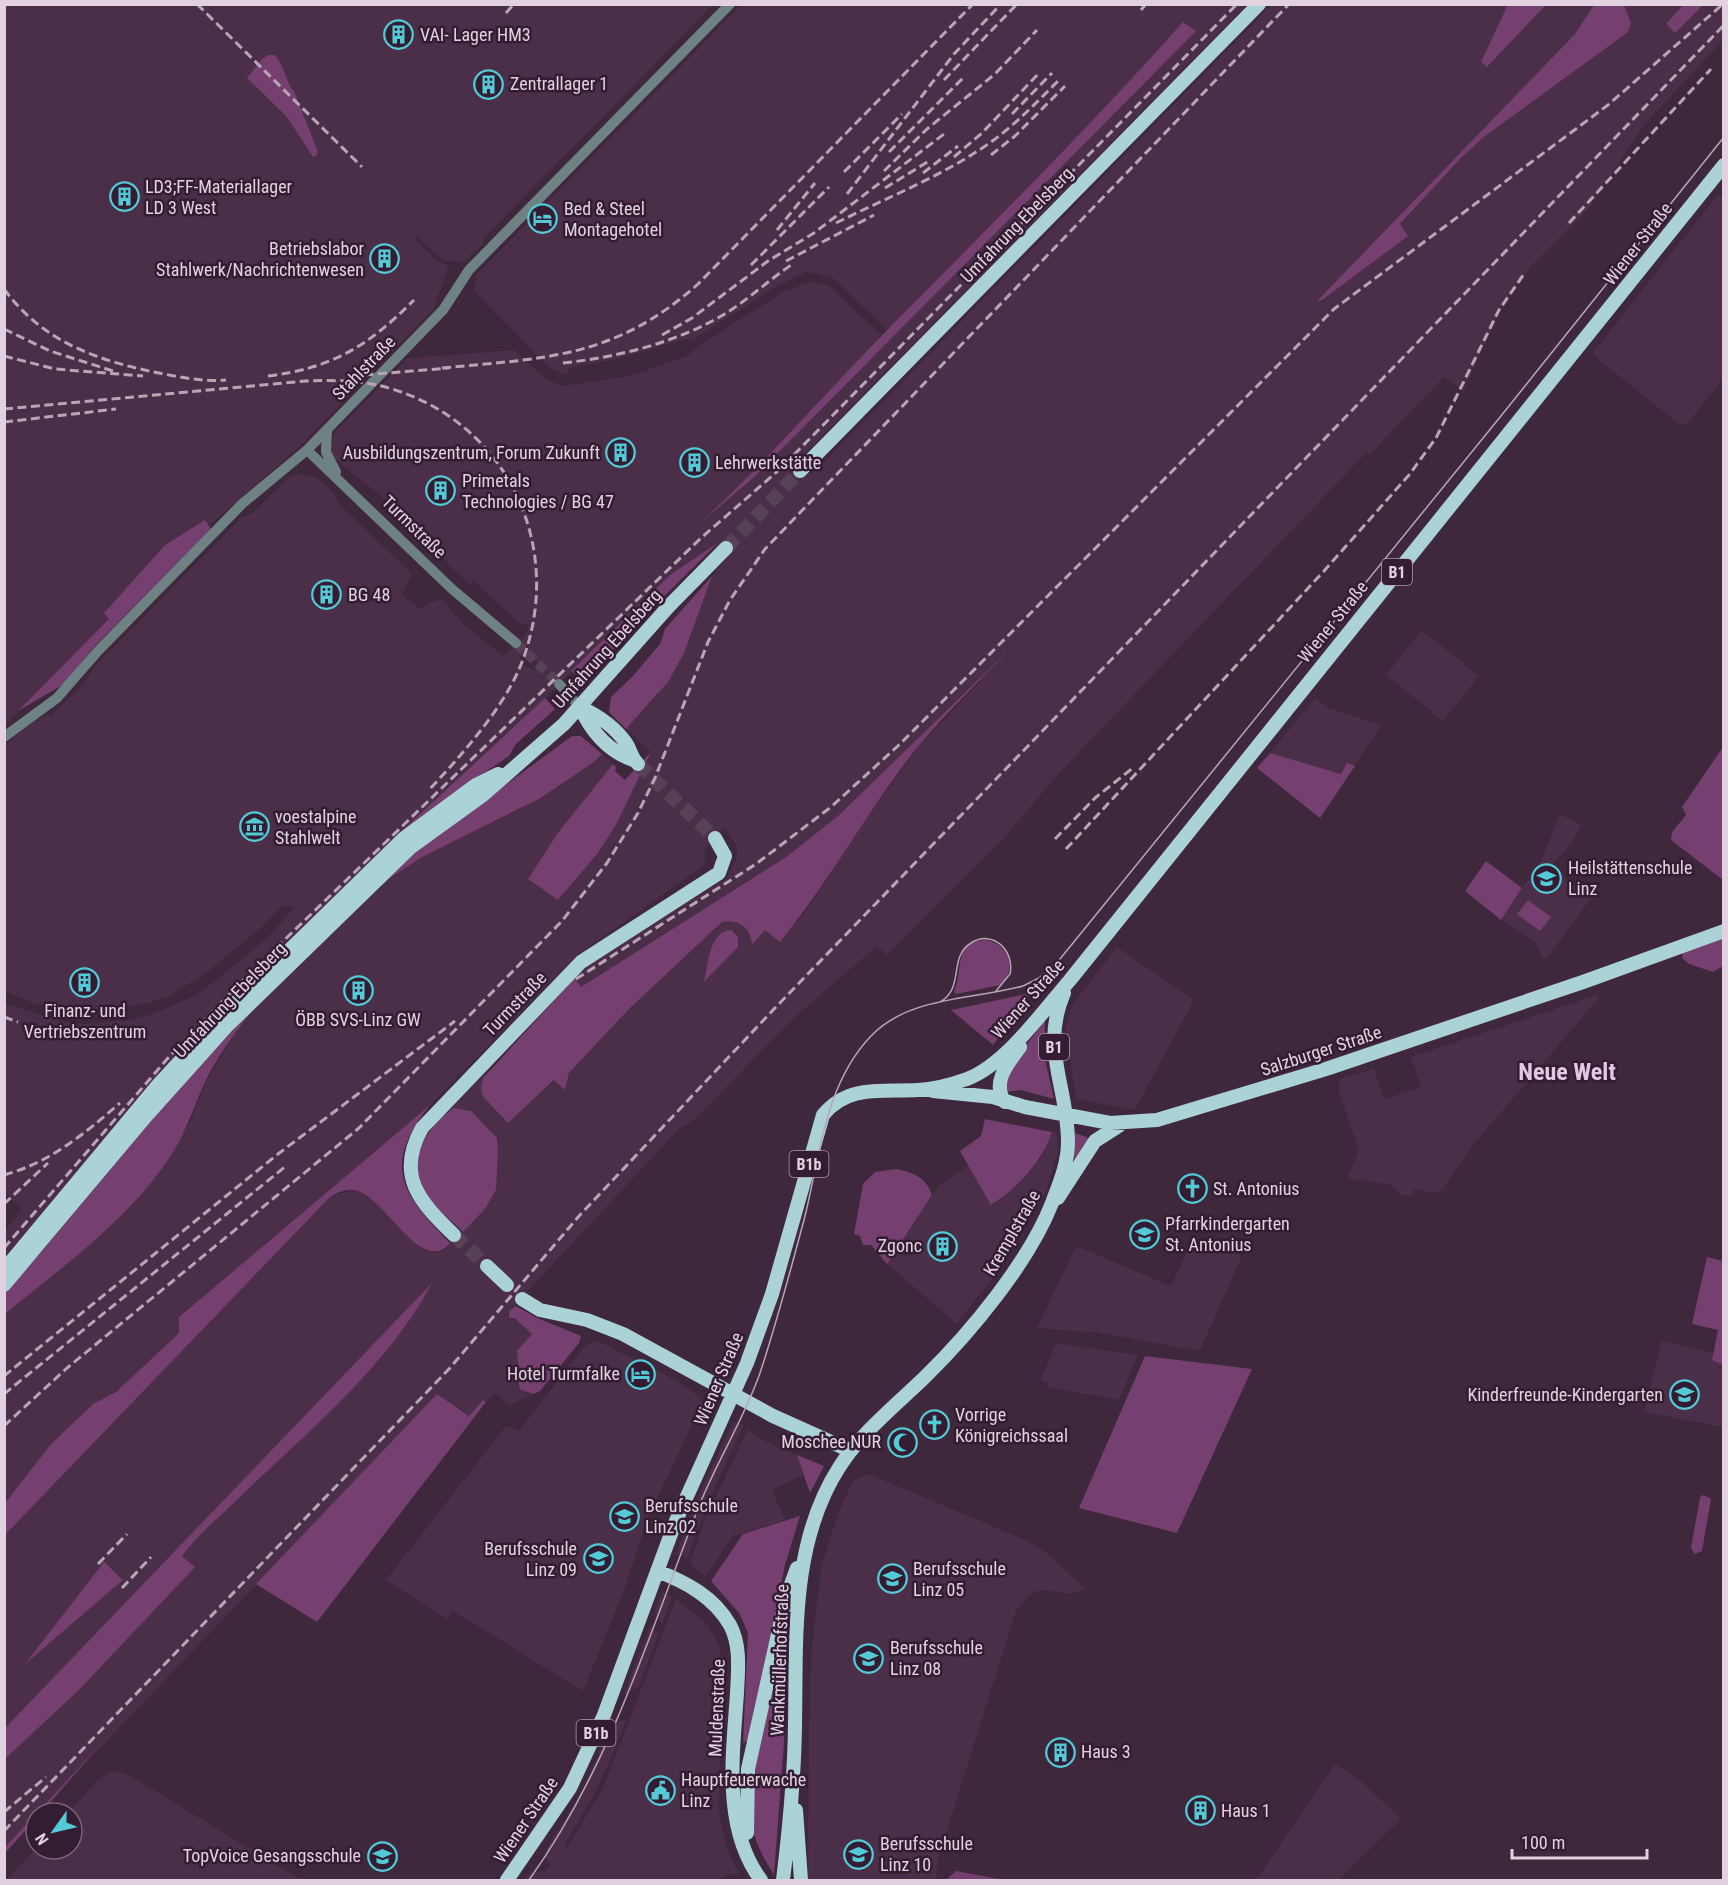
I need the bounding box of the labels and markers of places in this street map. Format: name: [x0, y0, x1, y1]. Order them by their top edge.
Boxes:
building icon: VAI- Lager HM3: [383, 19, 415, 51]
place label: VAI- Lager HM3: [420, 24, 531, 45]
building icon: Zentrallager 1: [473, 68, 505, 100]
place label: Zentrallager 1: [510, 73, 608, 94]
place label: LD3;FF-Materiallager LD 3 West: [145, 176, 293, 218]
building icon: LD3;FF-Materiallager LD 3 West: [108, 181, 140, 213]
place label: Bed & Steel Montagehotel: [564, 198, 662, 240]
hotel icon: Bed & Steel Montagehotel: [527, 203, 559, 235]
place label: Betriebslabor Stahlwerk/Nachrichtenwesen: [156, 238, 365, 280]
building icon: Betriebslabor Stahlwerk/Nachrichtenwesen: [369, 243, 401, 275]
building icon: Ausbildungszentrum, Forum Zukunft: [605, 437, 637, 469]
place label: Ausbildungszentrum, Forum Zukunft: [343, 442, 600, 463]
building icon: Lehrwerkstätte: [678, 447, 710, 479]
place label: Lehrwerkstätte: [715, 452, 821, 473]
place label: Primetals Technologies / BG 47: [462, 470, 614, 512]
building icon: Primetals Technologies / BG 47: [425, 475, 457, 507]
building icon: BG 48: [311, 579, 343, 611]
place label: BG 48: [348, 584, 390, 605]
place label: voestalpine Stahlwelt: [275, 806, 357, 848]
museum icon: voestalpine Stahlwelt: [238, 811, 270, 843]
place label: Heilstättenschule Linz: [1568, 857, 1692, 899]
school or university icon: Heilstättenschule Linz: [1531, 862, 1563, 894]
building icon: Finanz- und Vertriebszentrum: [69, 966, 101, 998]
building icon: ÖBB SVS-Linz GW: [342, 975, 374, 1007]
place label: Finanz- und Vertriebszentrum: [24, 1000, 146, 1042]
place label: ÖBB SVS-Linz GW: [295, 1009, 421, 1030]
church icon: St. Antonius: [1176, 1173, 1208, 1205]
place label: St. Antonius: [1213, 1178, 1300, 1199]
place label: Pfarrkindergarten St. Antonius: [1165, 1213, 1290, 1255]
school or university icon: Pfarrkindergarten St. Antonius: [1128, 1218, 1160, 1250]
building icon: Zgonc: [927, 1230, 959, 1262]
place label: Zgonc: [878, 1235, 922, 1256]
hotel icon: Hotel Turmfalke: [625, 1358, 657, 1390]
place label: Hotel Turmfalke: [507, 1363, 620, 1384]
school or university icon: Kinderfreunde-Kindergarten: [1668, 1379, 1700, 1411]
place label: Kinderfreunde-Kindergarten: [1467, 1384, 1663, 1405]
place label: Vorrige Königreichssaal: [955, 1404, 1068, 1446]
church icon: Vorrige Königreichssaal: [918, 1409, 950, 1441]
mosque icon: Moschee NUR: [886, 1426, 918, 1458]
place label: Moschee NUR: [781, 1431, 881, 1452]
place label: Berufsschule Linz 02: [645, 1495, 738, 1537]
school or university icon: Berufsschule Linz 02: [608, 1500, 640, 1532]
place label: Berufsschule Linz 09: [484, 1538, 577, 1580]
school or university icon: Berufsschule Linz 09: [582, 1543, 614, 1575]
place label: Berufsschule Linz 05: [913, 1558, 1006, 1600]
school or university icon: Berufsschule Linz 05: [876, 1563, 908, 1595]
place label: Berufsschule Linz 08: [890, 1637, 983, 1679]
school or university icon: Berufsschule Linz 08: [853, 1642, 885, 1674]
building icon: Haus 3: [1044, 1736, 1076, 1768]
place label: Haus 3: [1081, 1741, 1131, 1762]
place label: Hauptfeuerwache Linz: [681, 1769, 806, 1811]
public building icon: Hauptfeuerwache Linz: [644, 1774, 676, 1806]
building icon: Haus 1: [1184, 1795, 1216, 1827]
place label: Haus 1: [1221, 1800, 1271, 1821]
place label: Berufsschule Linz 10: [880, 1833, 973, 1875]
school or university icon: Berufsschule Linz 10: [843, 1838, 875, 1870]
school or university icon: TopVoice Gesangsschule: [366, 1840, 398, 1872]
place label: TopVoice Gesangsschule: [183, 1845, 361, 1866]

